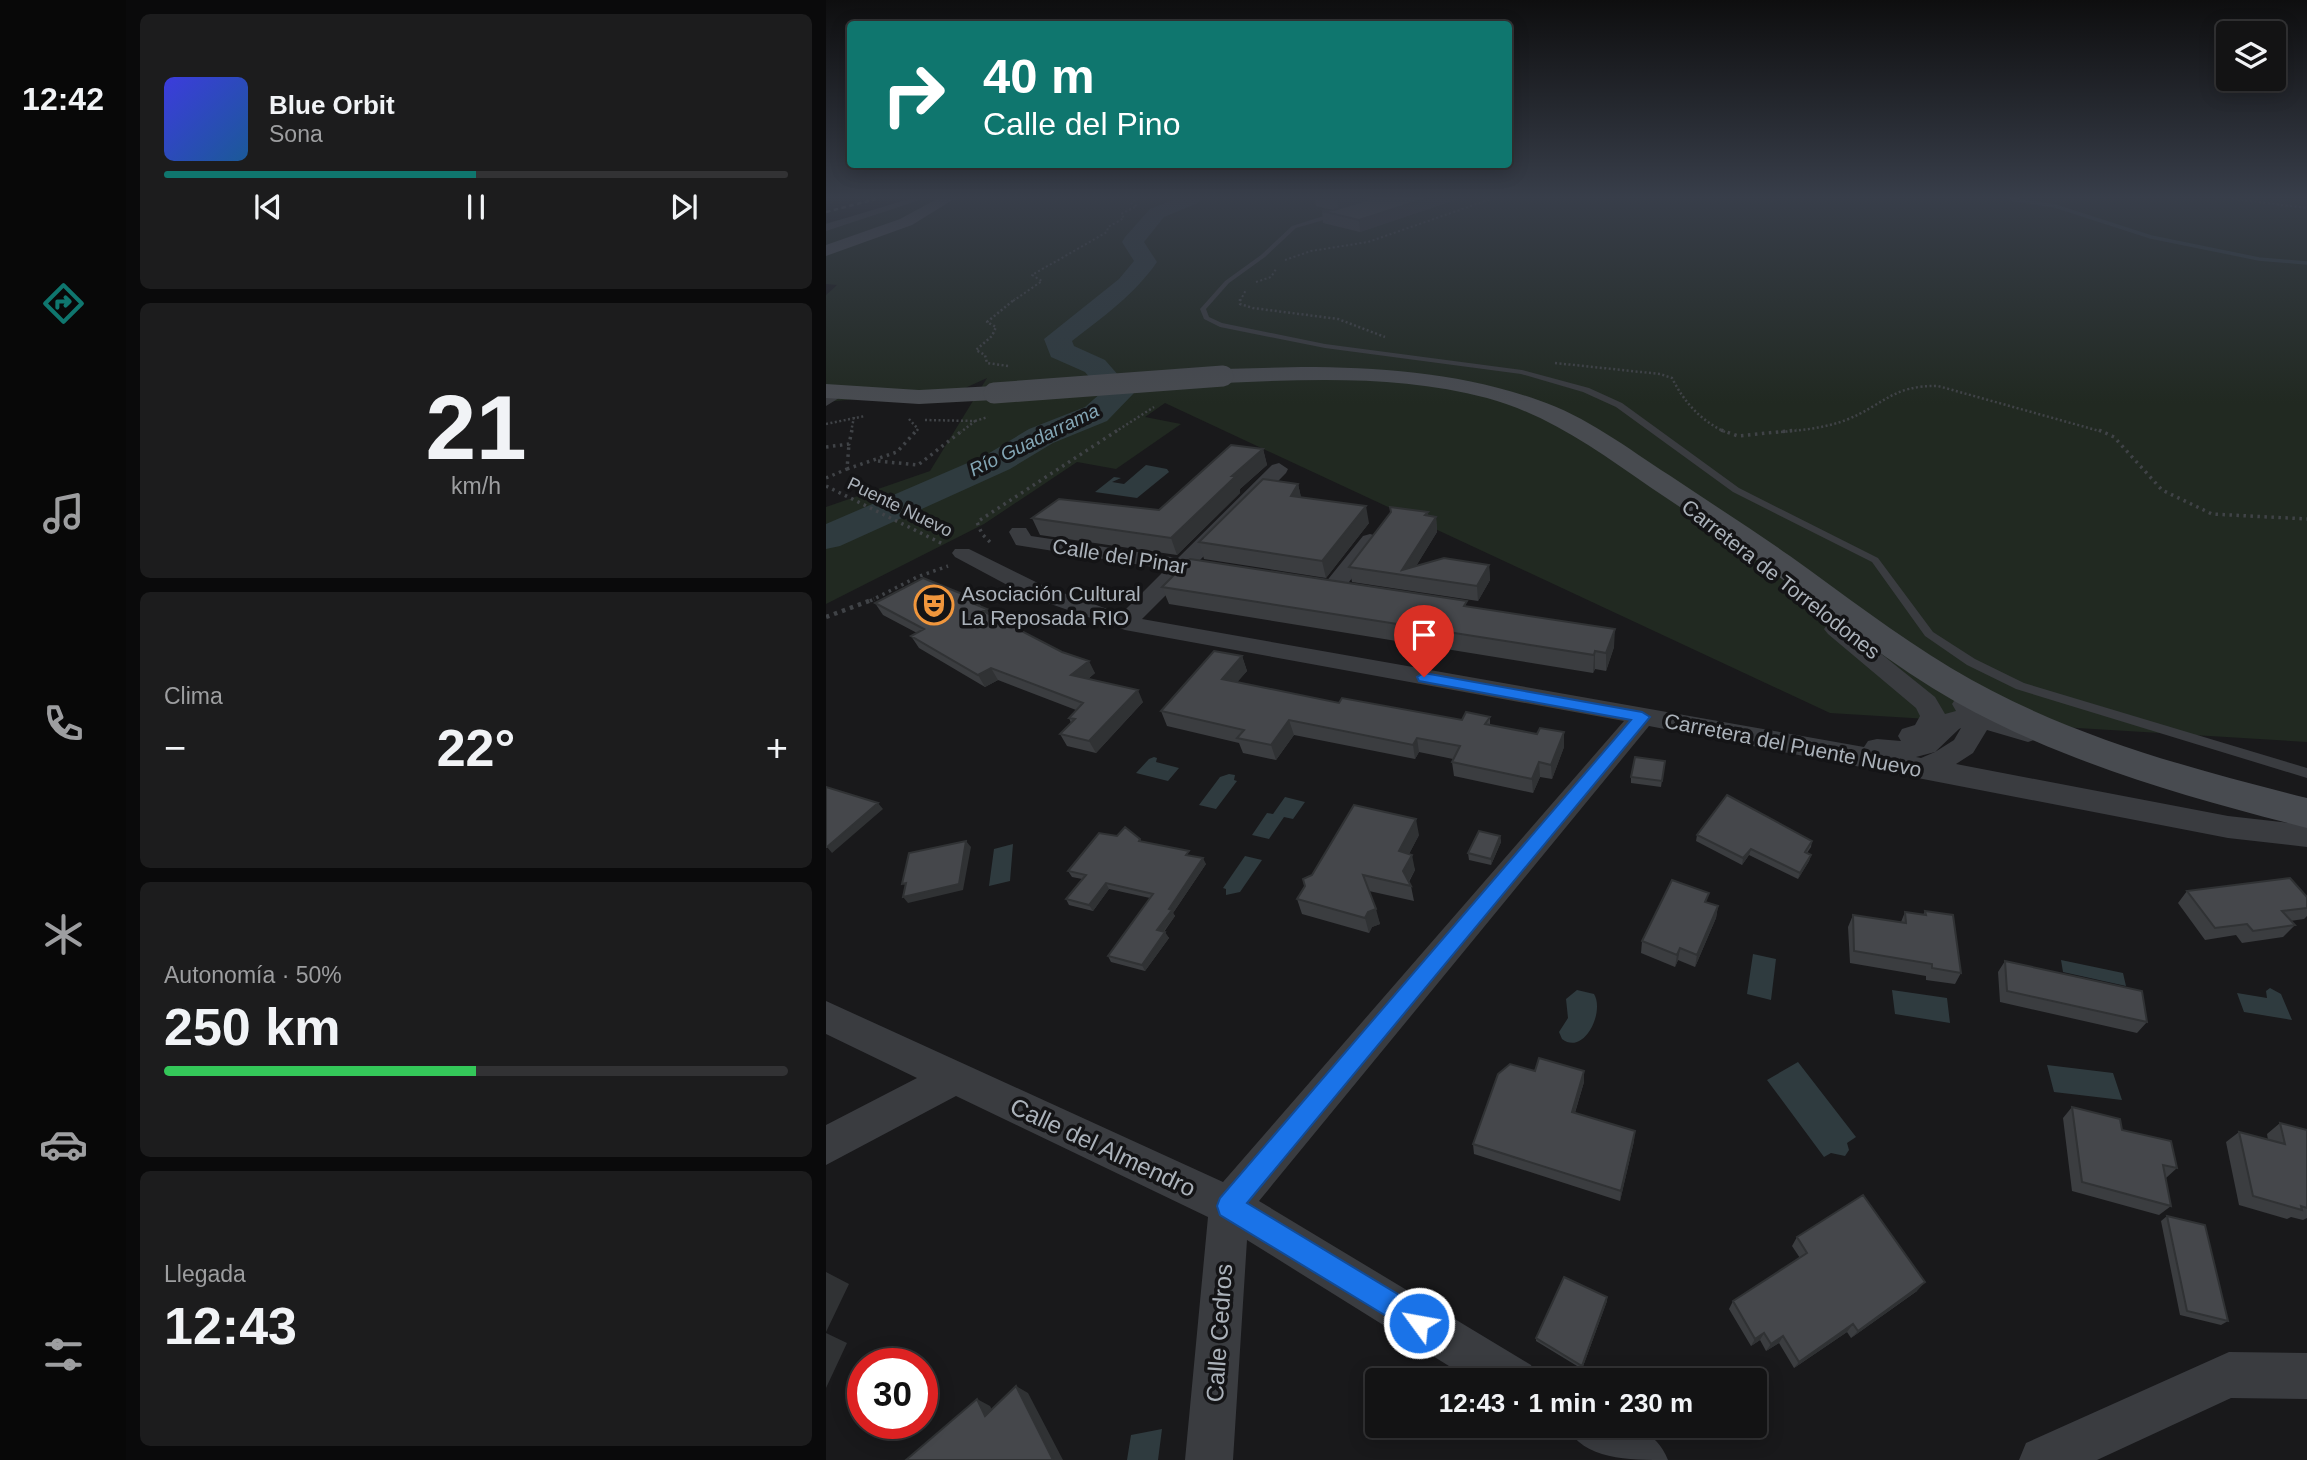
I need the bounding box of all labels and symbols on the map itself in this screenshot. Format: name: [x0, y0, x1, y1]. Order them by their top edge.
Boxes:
water label: Río Guadarrama: [966, 400, 1102, 480]
street label: Puente Nuevo: [844, 473, 956, 541]
street label: Carretera de Torrelodones: [1677, 495, 1885, 663]
street label: Calle del Pinar: [1051, 534, 1189, 578]
place label: Asociación Cultural La Reposada RIO: [961, 582, 1141, 629]
theatre icon: Asociación Cultural La Reposada RIO: [913, 584, 955, 626]
pin: [1394, 605, 1454, 677]
street label: Carretera del Puente Nuevo: [1662, 709, 1924, 781]
street label: Calle del Almendro: [1006, 1092, 1200, 1202]
street label: Calle Cedros: [1201, 1263, 1237, 1403]
position arrow: [1382, 1286, 1456, 1360]
speed limit sign: 30: [847, 1348, 938, 1439]

